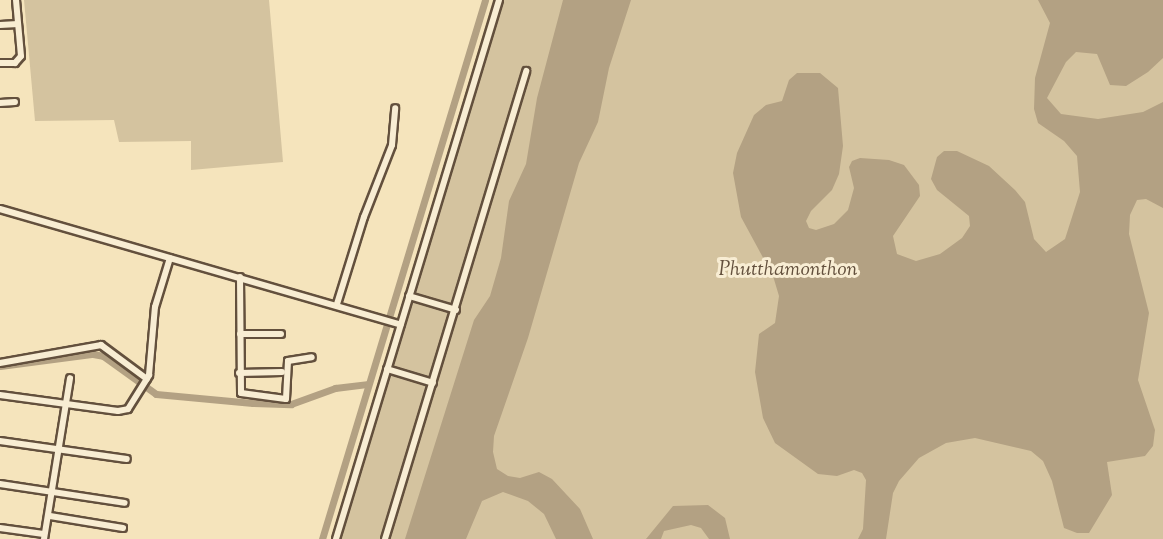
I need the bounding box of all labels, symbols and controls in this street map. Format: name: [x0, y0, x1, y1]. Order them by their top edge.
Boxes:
park label: Phutthamonthon: [719, 257, 857, 283]

